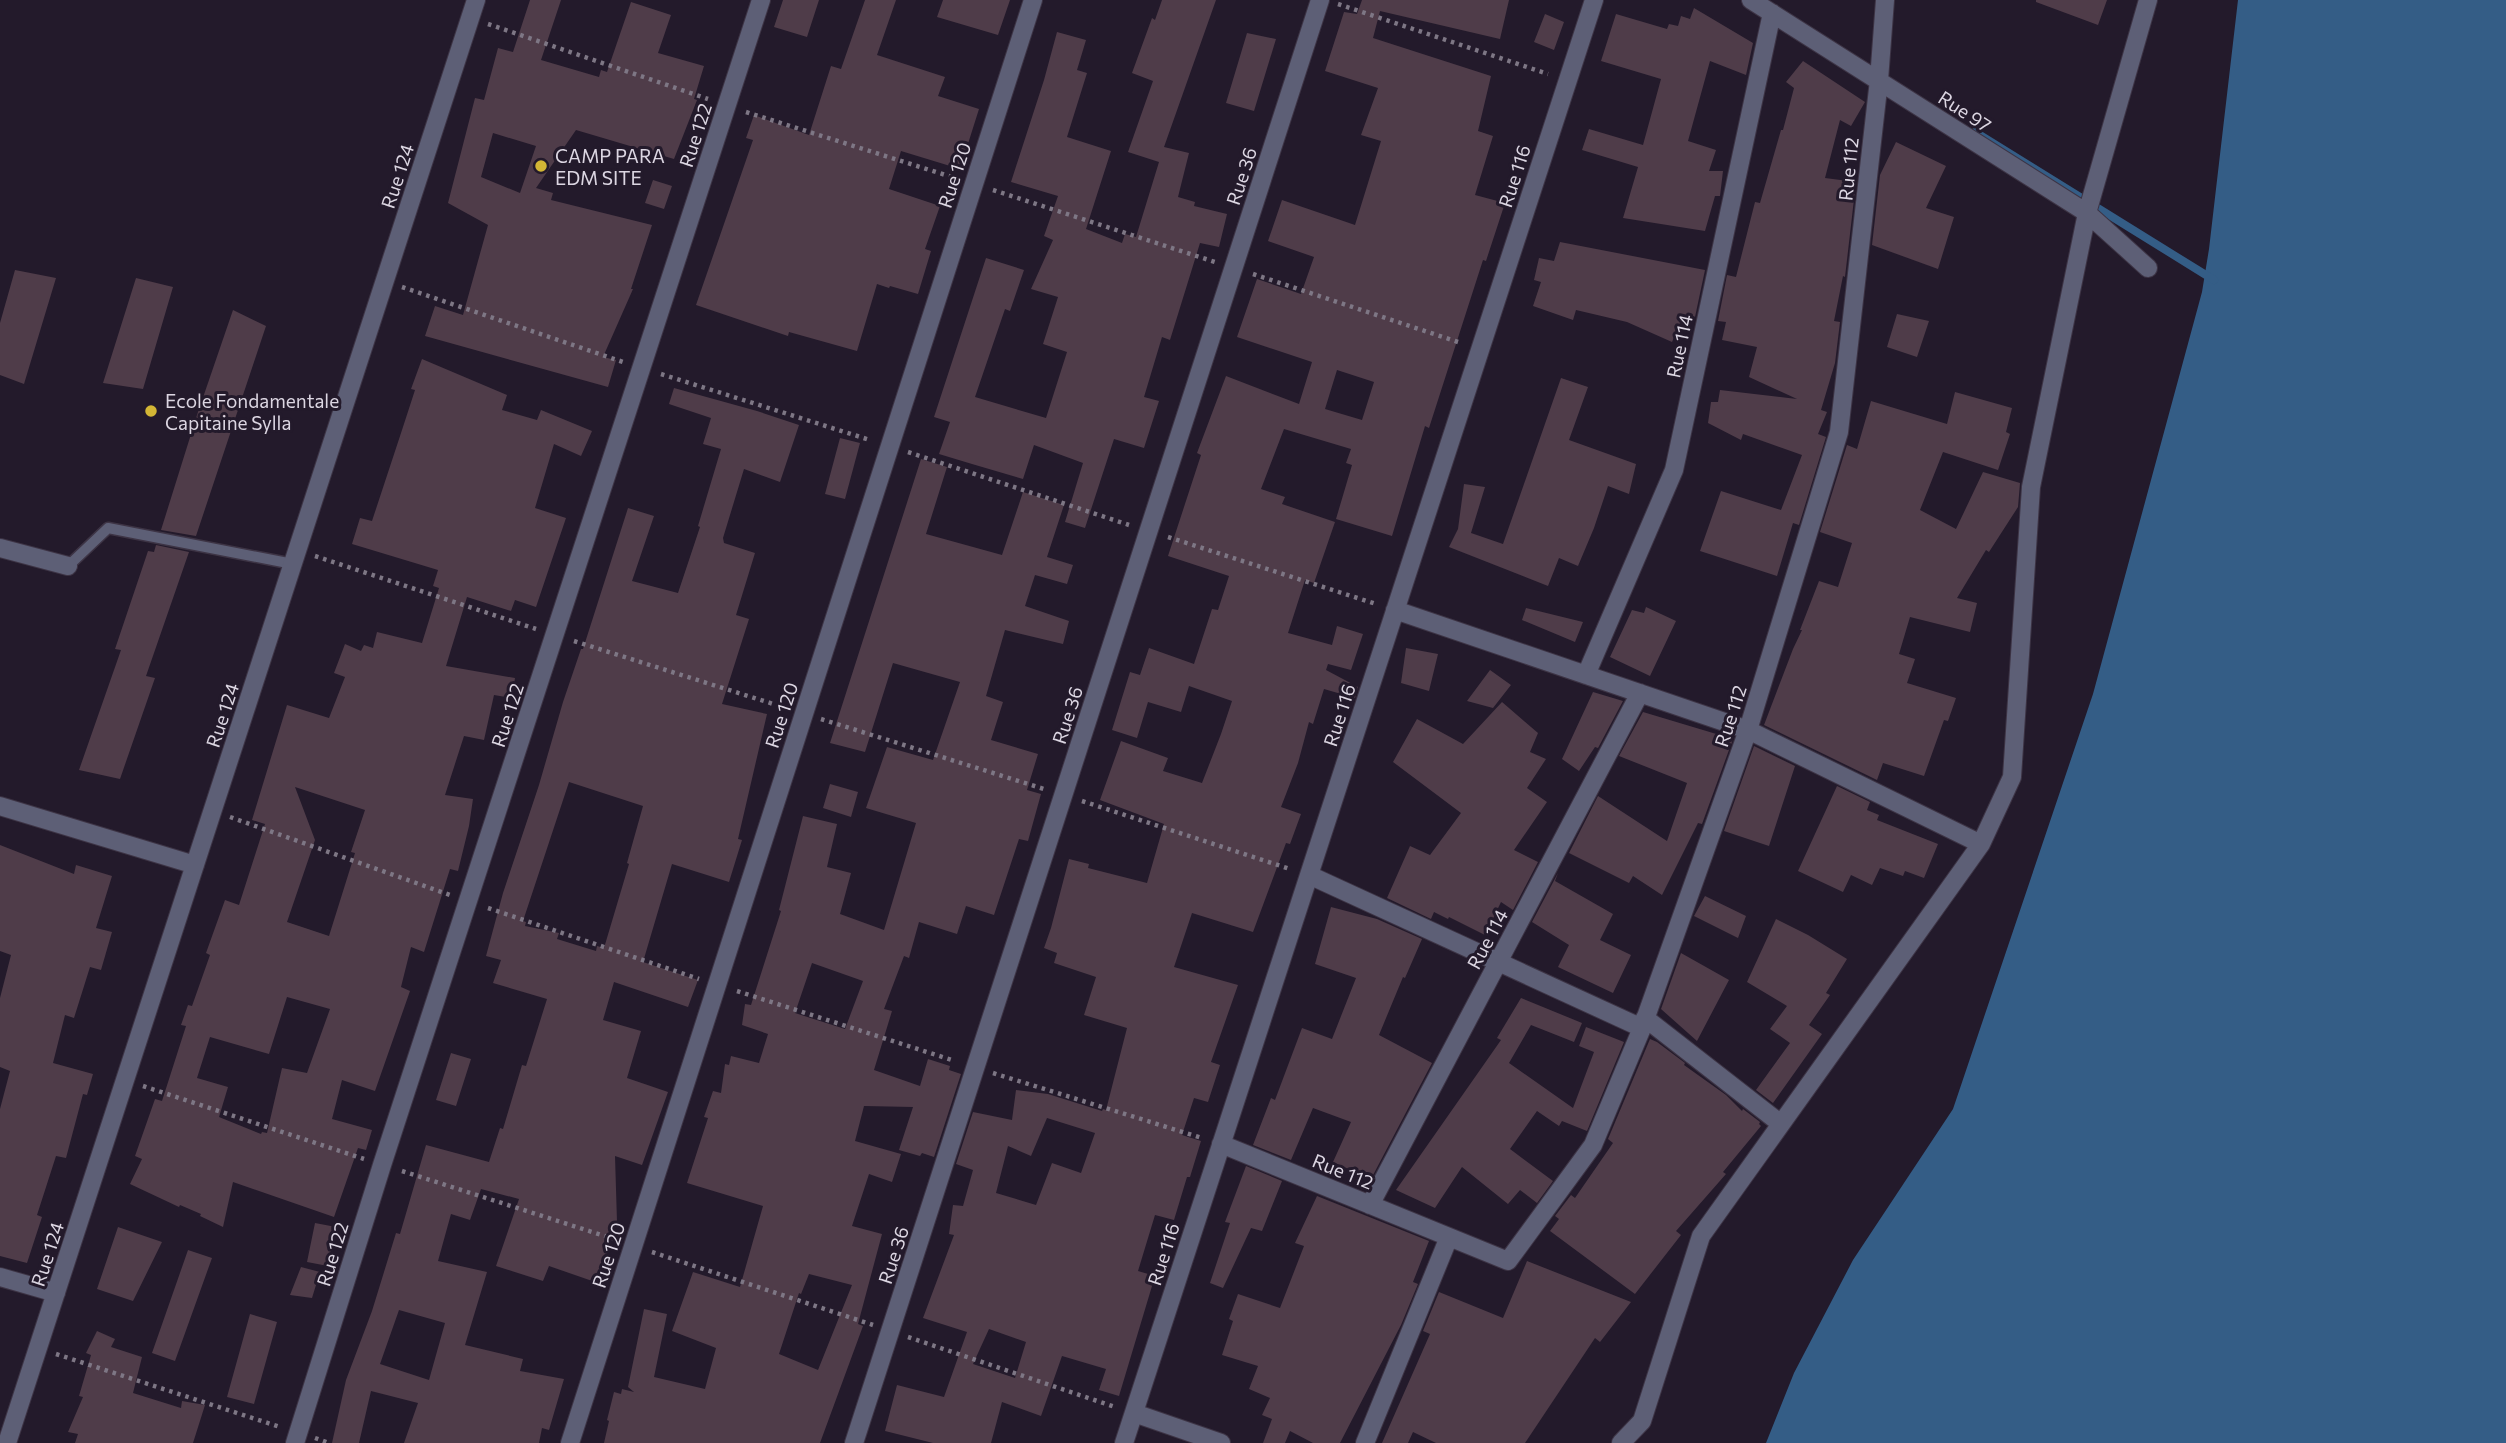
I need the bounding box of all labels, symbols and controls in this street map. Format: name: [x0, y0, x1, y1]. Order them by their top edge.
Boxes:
street label: Rue 97: [1934, 85, 1996, 137]
street label: Rue 122: [674, 100, 716, 170]
street label: Rue 112: [1833, 136, 1863, 202]
street label: Rue 120: [933, 139, 975, 211]
street label: Rue 124: [376, 141, 418, 211]
street label: Rue 116: [1493, 142, 1535, 210]
place label: CAMP PARA EDM SITE: [555, 144, 665, 189]
street label: Rue 36: [1221, 144, 1261, 208]
marker: CAMP PARA EDM SITE: [533, 158, 549, 174]
street label: Rue 114: [1661, 312, 1697, 380]
place label: Ecole Fondamentale Capitaine Sylla: [165, 389, 339, 434]
marker: Ecole Fondamentale Capitaine Sylla: [143, 403, 159, 419]
street label: Rue 120: [760, 679, 802, 751]
street label: Rue 124: [201, 680, 243, 750]
street label: Rue 122: [486, 680, 528, 750]
street label: Rue 116: [1318, 681, 1360, 749]
street label: Rue 112: [1709, 682, 1751, 750]
street label: Rue 36: [1047, 683, 1087, 747]
street label: Rue 114: [1462, 905, 1512, 973]
street label: Rue 112: [1309, 1148, 1377, 1194]
street label: Rue 124: [26, 1219, 68, 1289]
street label: Rue 122: [311, 1219, 353, 1289]
street label: Rue 120: [587, 1219, 629, 1291]
street label: Rue 116: [1142, 1220, 1184, 1288]
street label: Rue 36: [873, 1223, 913, 1287]

